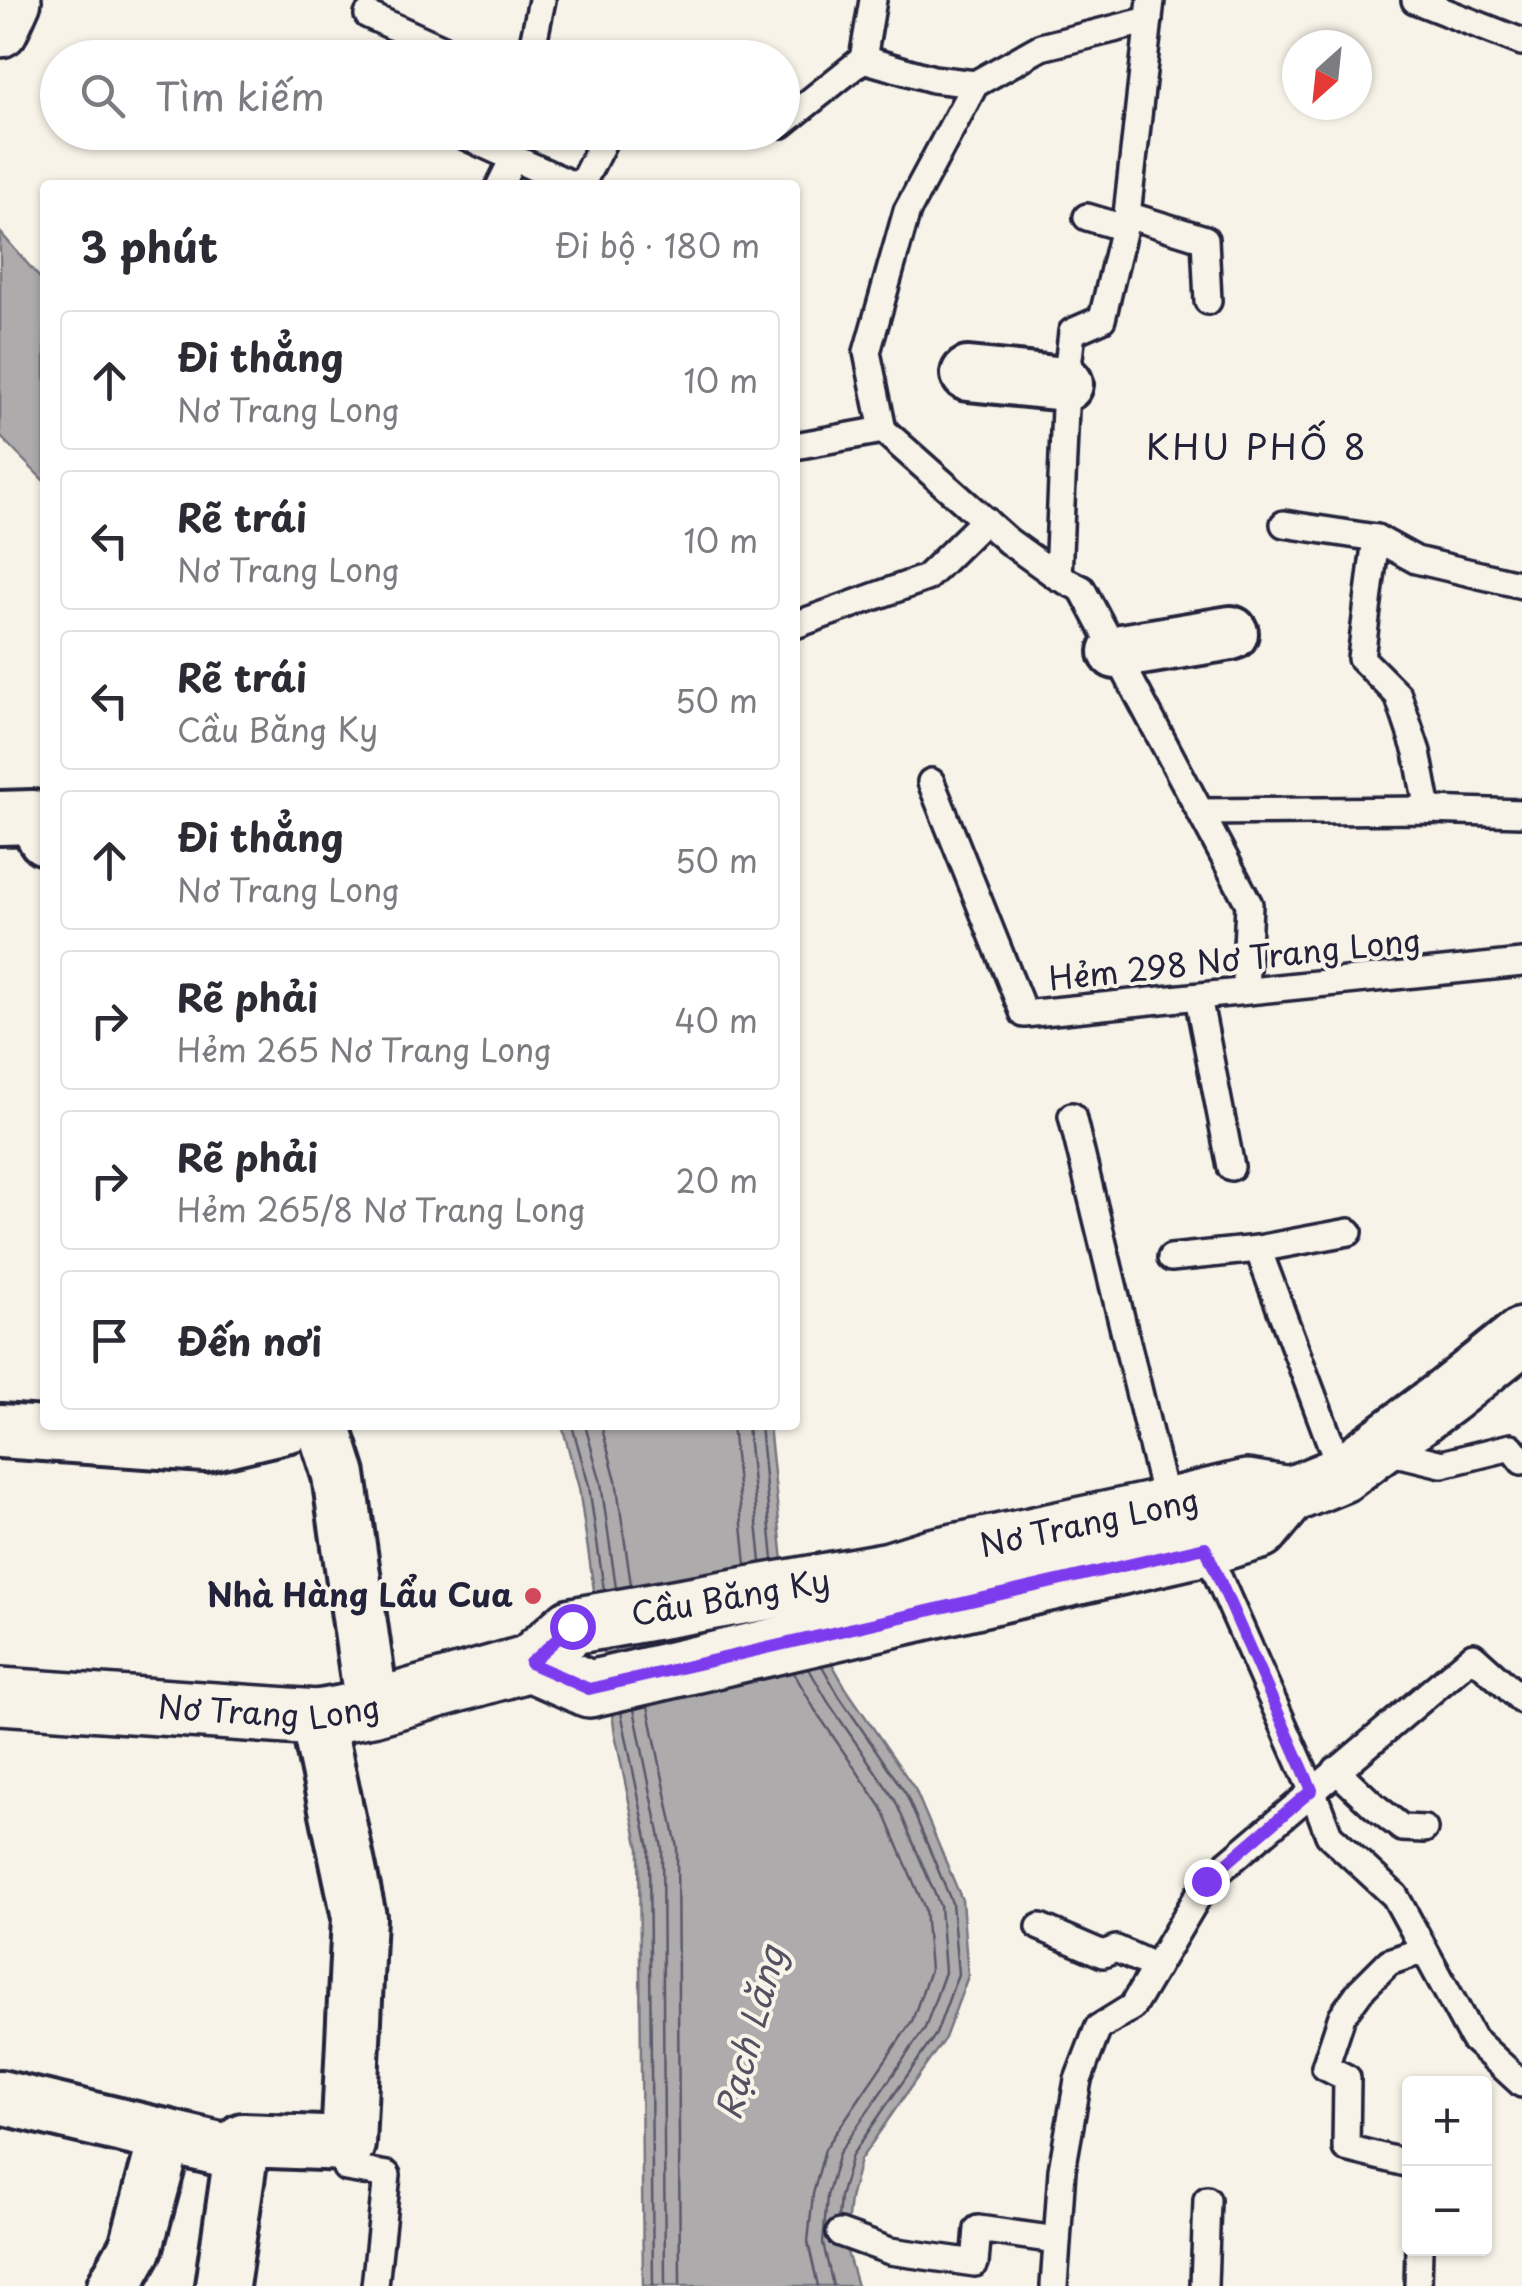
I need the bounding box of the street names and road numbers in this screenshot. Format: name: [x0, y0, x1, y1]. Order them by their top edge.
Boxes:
street label: Hẻm 298 Nơ Trang Long: [1046, 915, 1423, 1001]
street label: Nơ Trang Long: [975, 1474, 1204, 1568]
street label: Cầu Băng Ky: [627, 1555, 833, 1637]
street label: Nơ Trang Long: [157, 1681, 384, 1741]

